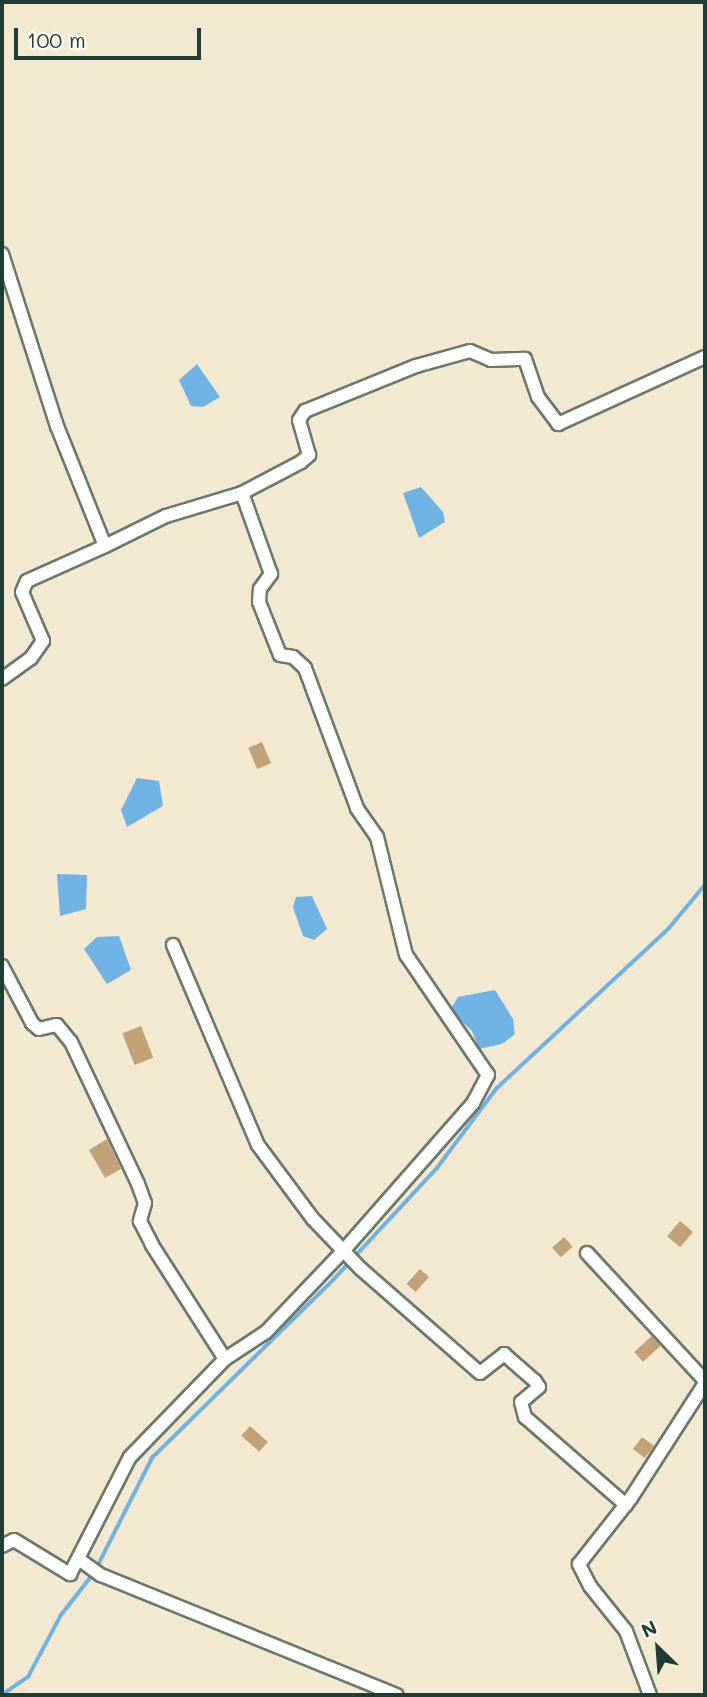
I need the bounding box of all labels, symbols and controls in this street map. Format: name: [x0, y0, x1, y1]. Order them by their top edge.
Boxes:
scale bar: [18, 14, 205, 58]
text: 100 m: [27, 26, 86, 53]
north arrow: [623, 1613, 693, 1683]
text: N: [637, 1614, 661, 1643]

